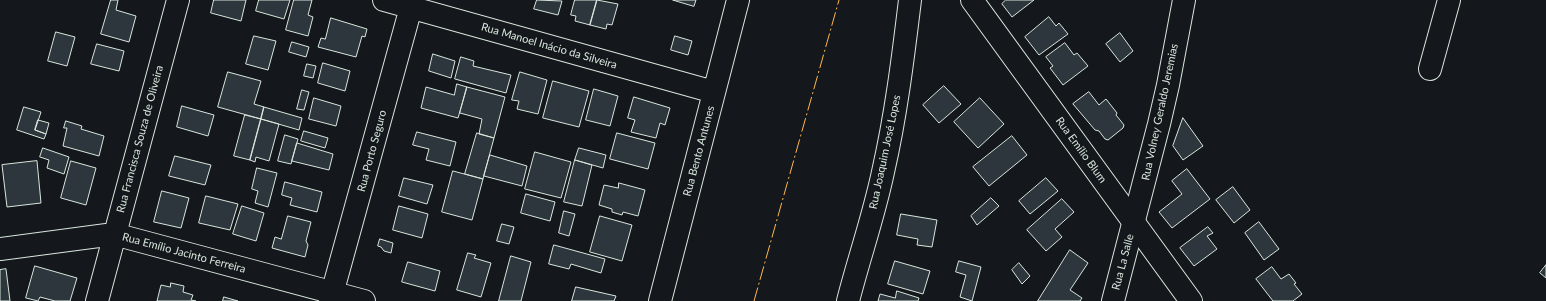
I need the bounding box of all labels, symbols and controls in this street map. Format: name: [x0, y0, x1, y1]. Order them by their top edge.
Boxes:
street label: Rua Manoel Inácio da Silveira: [480, 20, 618, 72]
street label: Rua Volney Geraldo Jeremias: [1139, 42, 1181, 182]
street label: Rua Francisca Souza de Oliveira: [114, 64, 166, 214]
street label: Rua Joaquim José Lopes: [866, 94, 904, 210]
street label: Rua Bento Antunes: [681, 104, 717, 198]
street label: Rua Porto Seguro: [355, 109, 389, 193]
street label: Rua Emílio Blum: [1053, 114, 1109, 186]
street label: Rua Emílio Jacinto Ferreira: [121, 230, 247, 276]
street label: Rua La Salle: [1109, 233, 1137, 291]

